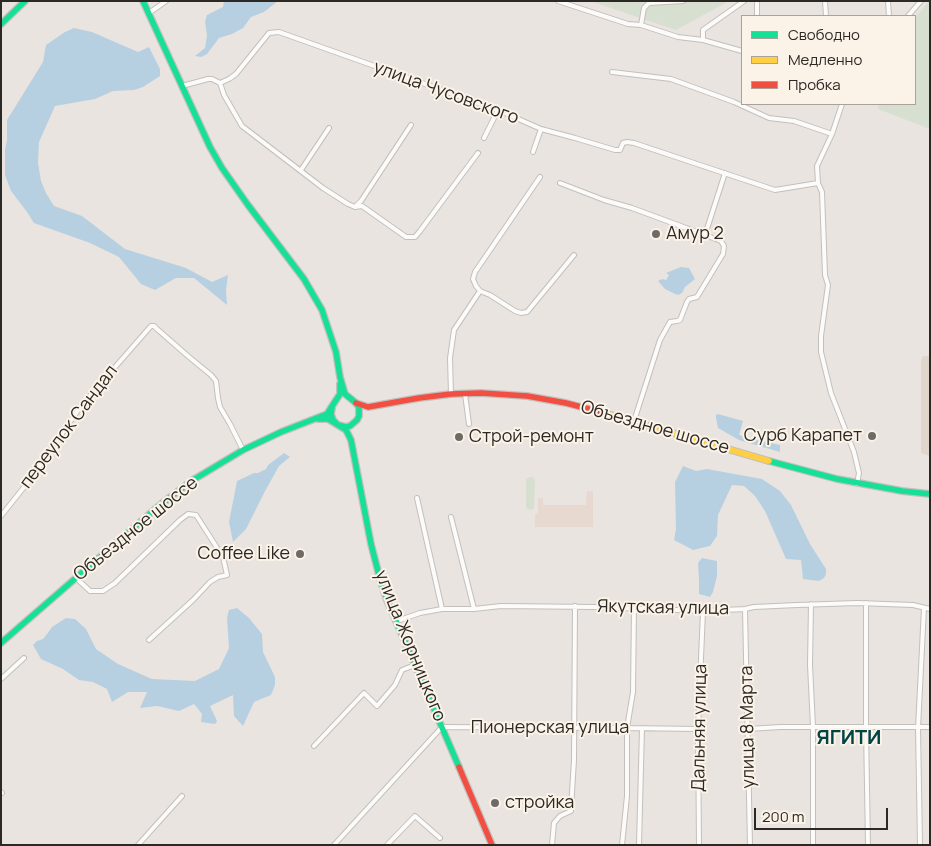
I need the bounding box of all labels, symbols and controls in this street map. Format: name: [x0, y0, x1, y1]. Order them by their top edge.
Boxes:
legend: [741, 15, 916, 105]
text: Свободно: [788, 24, 860, 45]
text: Медленно: [788, 49, 862, 70]
street label: улица Чусовского: [370, 57, 522, 129]
text: Пробка: [788, 74, 841, 95]
place label: Амур 2: [666, 223, 724, 245]
marker: Амур 2: [650, 228, 662, 240]
street label: переулок Сандал: [16, 361, 122, 493]
street label: Объездное шоссе: [578, 396, 732, 460]
place label: Сурб Карапет: [744, 425, 862, 447]
place label: Строй-ремонт: [469, 426, 594, 448]
marker: Сурб Карапет: [866, 430, 878, 442]
marker: Строй-ремонт: [453, 431, 465, 443]
street label: Объездное шоссе: [70, 472, 202, 586]
place label: Coffee Like: [198, 543, 290, 565]
marker: Coffee Like: [294, 548, 306, 560]
street label: улица Жорницкого: [370, 567, 450, 725]
street label: Якутская улица: [597, 596, 729, 620]
street label: Дальняя улица: [688, 664, 712, 792]
street label: улица 8 Марта: [736, 665, 760, 789]
street label: Пионерская улица: [471, 717, 629, 739]
district label: ЯГИТИ: [817, 726, 881, 750]
place label: стройка: [505, 792, 574, 814]
marker: стройка: [489, 797, 501, 809]
scale bar: [756, 798, 890, 830]
text: 200 m: [762, 806, 805, 827]

